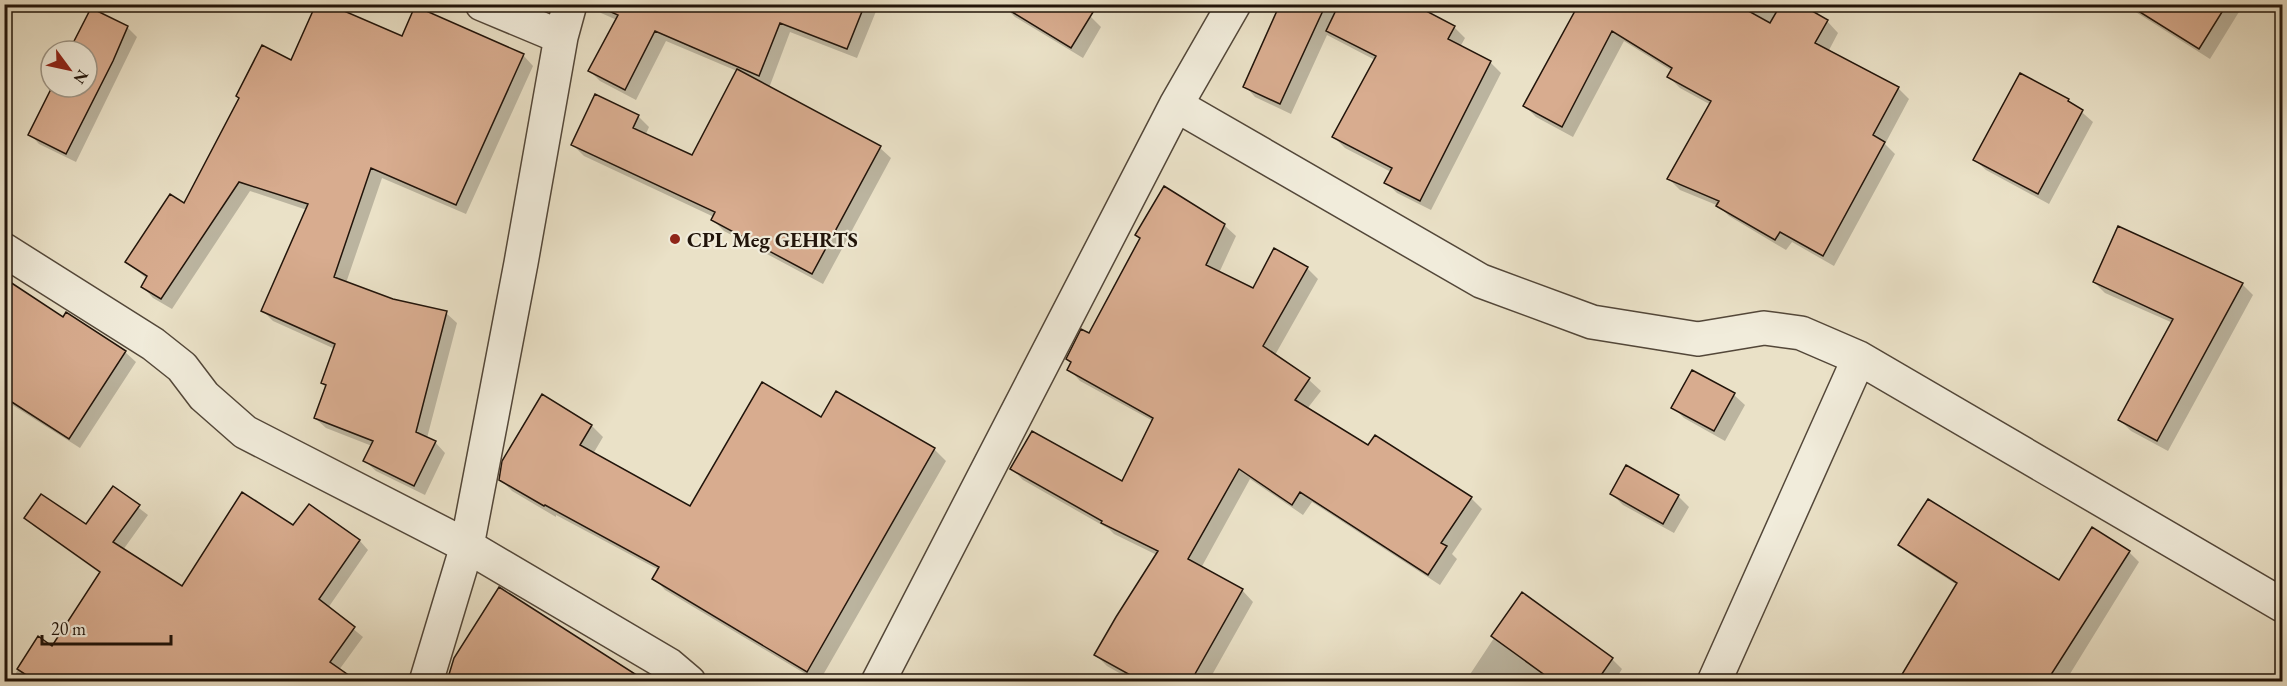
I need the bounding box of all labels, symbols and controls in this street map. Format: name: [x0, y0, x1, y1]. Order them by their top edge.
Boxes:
north arrow: [39, 39, 99, 99]
text: N: [69, 66, 93, 88]
place label: CPL Meg GEHRTS: [687, 226, 858, 253]
marker: CPL Meg GEHRTS: [668, 232, 682, 246]
scale bar: [42, 608, 171, 646]
text: 20 m: [51, 617, 86, 640]

